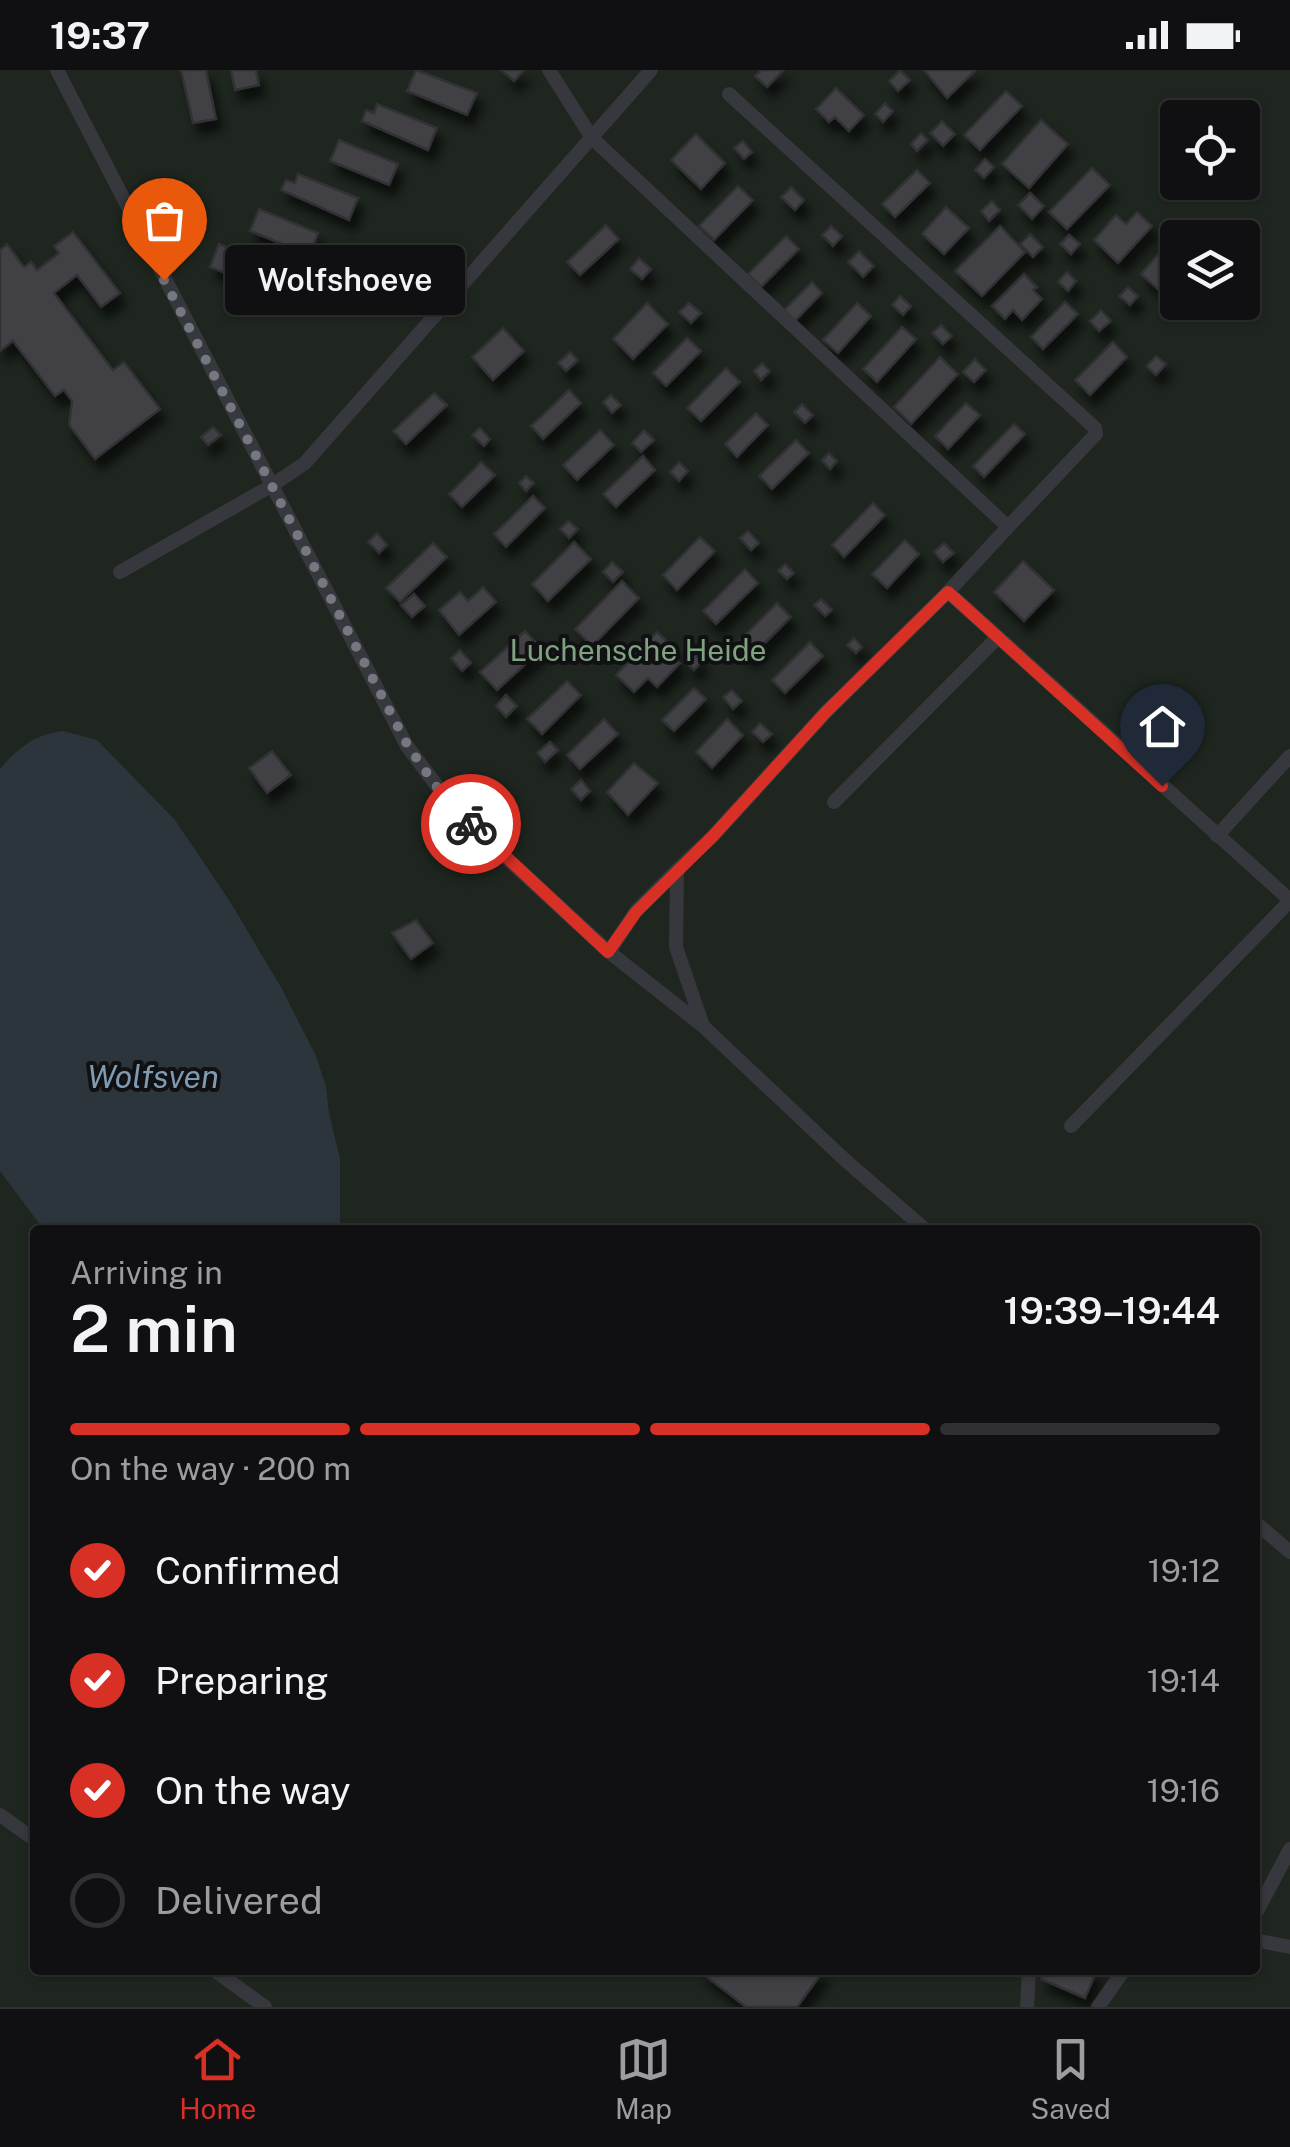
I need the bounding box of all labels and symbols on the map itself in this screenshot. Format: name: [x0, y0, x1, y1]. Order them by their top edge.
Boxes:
pin: [122, 178, 207, 281]
callout: Wolfshoeve: [224, 245, 464, 315]
park label: Luchensche Heide: [509, 632, 767, 668]
pin: [1120, 684, 1205, 787]
courier: [421, 774, 521, 874]
water label: Wolfsven: [87, 1058, 219, 1095]

